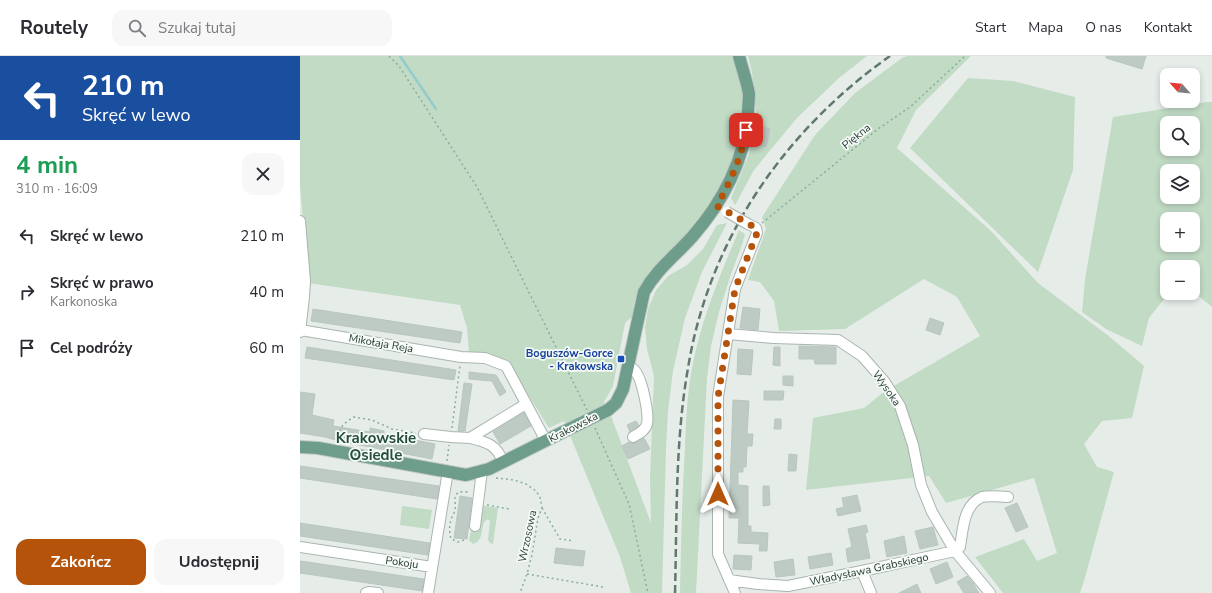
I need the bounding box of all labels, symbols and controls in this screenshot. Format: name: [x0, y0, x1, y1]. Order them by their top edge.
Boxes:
search box: [112, 10, 392, 46]
text: Routely: [20, 15, 88, 41]
icon: search: [126, 17, 148, 39]
text: Szukaj tutaj: [158, 18, 236, 38]
text: Start: [975, 18, 1006, 37]
text: Mapa: [1028, 18, 1063, 37]
text: O nas: [1085, 18, 1122, 37]
text: Kontakt: [1144, 18, 1192, 37]
text: 210 m: [82, 67, 165, 105]
north arrow: [1160, 68, 1200, 108]
map controls: [1160, 68, 1200, 300]
icon: left: [16, 72, 68, 124]
text: Skręć w lewo: [82, 103, 190, 127]
pin: [729, 113, 763, 147]
button: search: [1160, 116, 1200, 156]
icon: arrive: [735, 119, 757, 141]
street label: Piękna: [839, 120, 874, 153]
text: 4 min: [16, 149, 78, 181]
button: close: [242, 153, 284, 195]
button: layers: [1160, 164, 1200, 204]
text: 310 m · 16:09: [16, 180, 98, 198]
button: +: [1160, 212, 1200, 252]
icon: left: [16, 225, 38, 247]
text: Skręć w lewo: [50, 226, 143, 246]
text: 210 m: [240, 226, 284, 246]
button: −: [1160, 260, 1200, 300]
text: Skręć w prawo: [50, 273, 154, 293]
icon: right: [16, 281, 38, 303]
text: 40 m: [249, 282, 284, 302]
text: Karkonoska: [50, 293, 117, 311]
street label: Mikołaja Reja: [347, 330, 415, 357]
icon: arrive: [16, 337, 38, 359]
text: Cel podróży: [50, 338, 132, 358]
text: 60 m: [249, 338, 284, 358]
place label: Boguszów-Gorce - Krakowska: [526, 346, 613, 374]
marker: Boguszów-Gorce - Krakowska: [616, 354, 626, 364]
street label: Wysoka: [869, 368, 904, 409]
street label: Krakowska: [546, 409, 601, 446]
district label: Krakowskie Osiedle: [336, 428, 416, 465]
position arrow: [697, 473, 739, 515]
street label: Wrzosowa: [515, 509, 540, 564]
button: Zakończ: [16, 539, 146, 585]
button: Udostępnij: [154, 539, 284, 585]
street label: Władysława Grabskiego: [808, 550, 930, 589]
street label: Pokoju: [385, 553, 419, 572]

